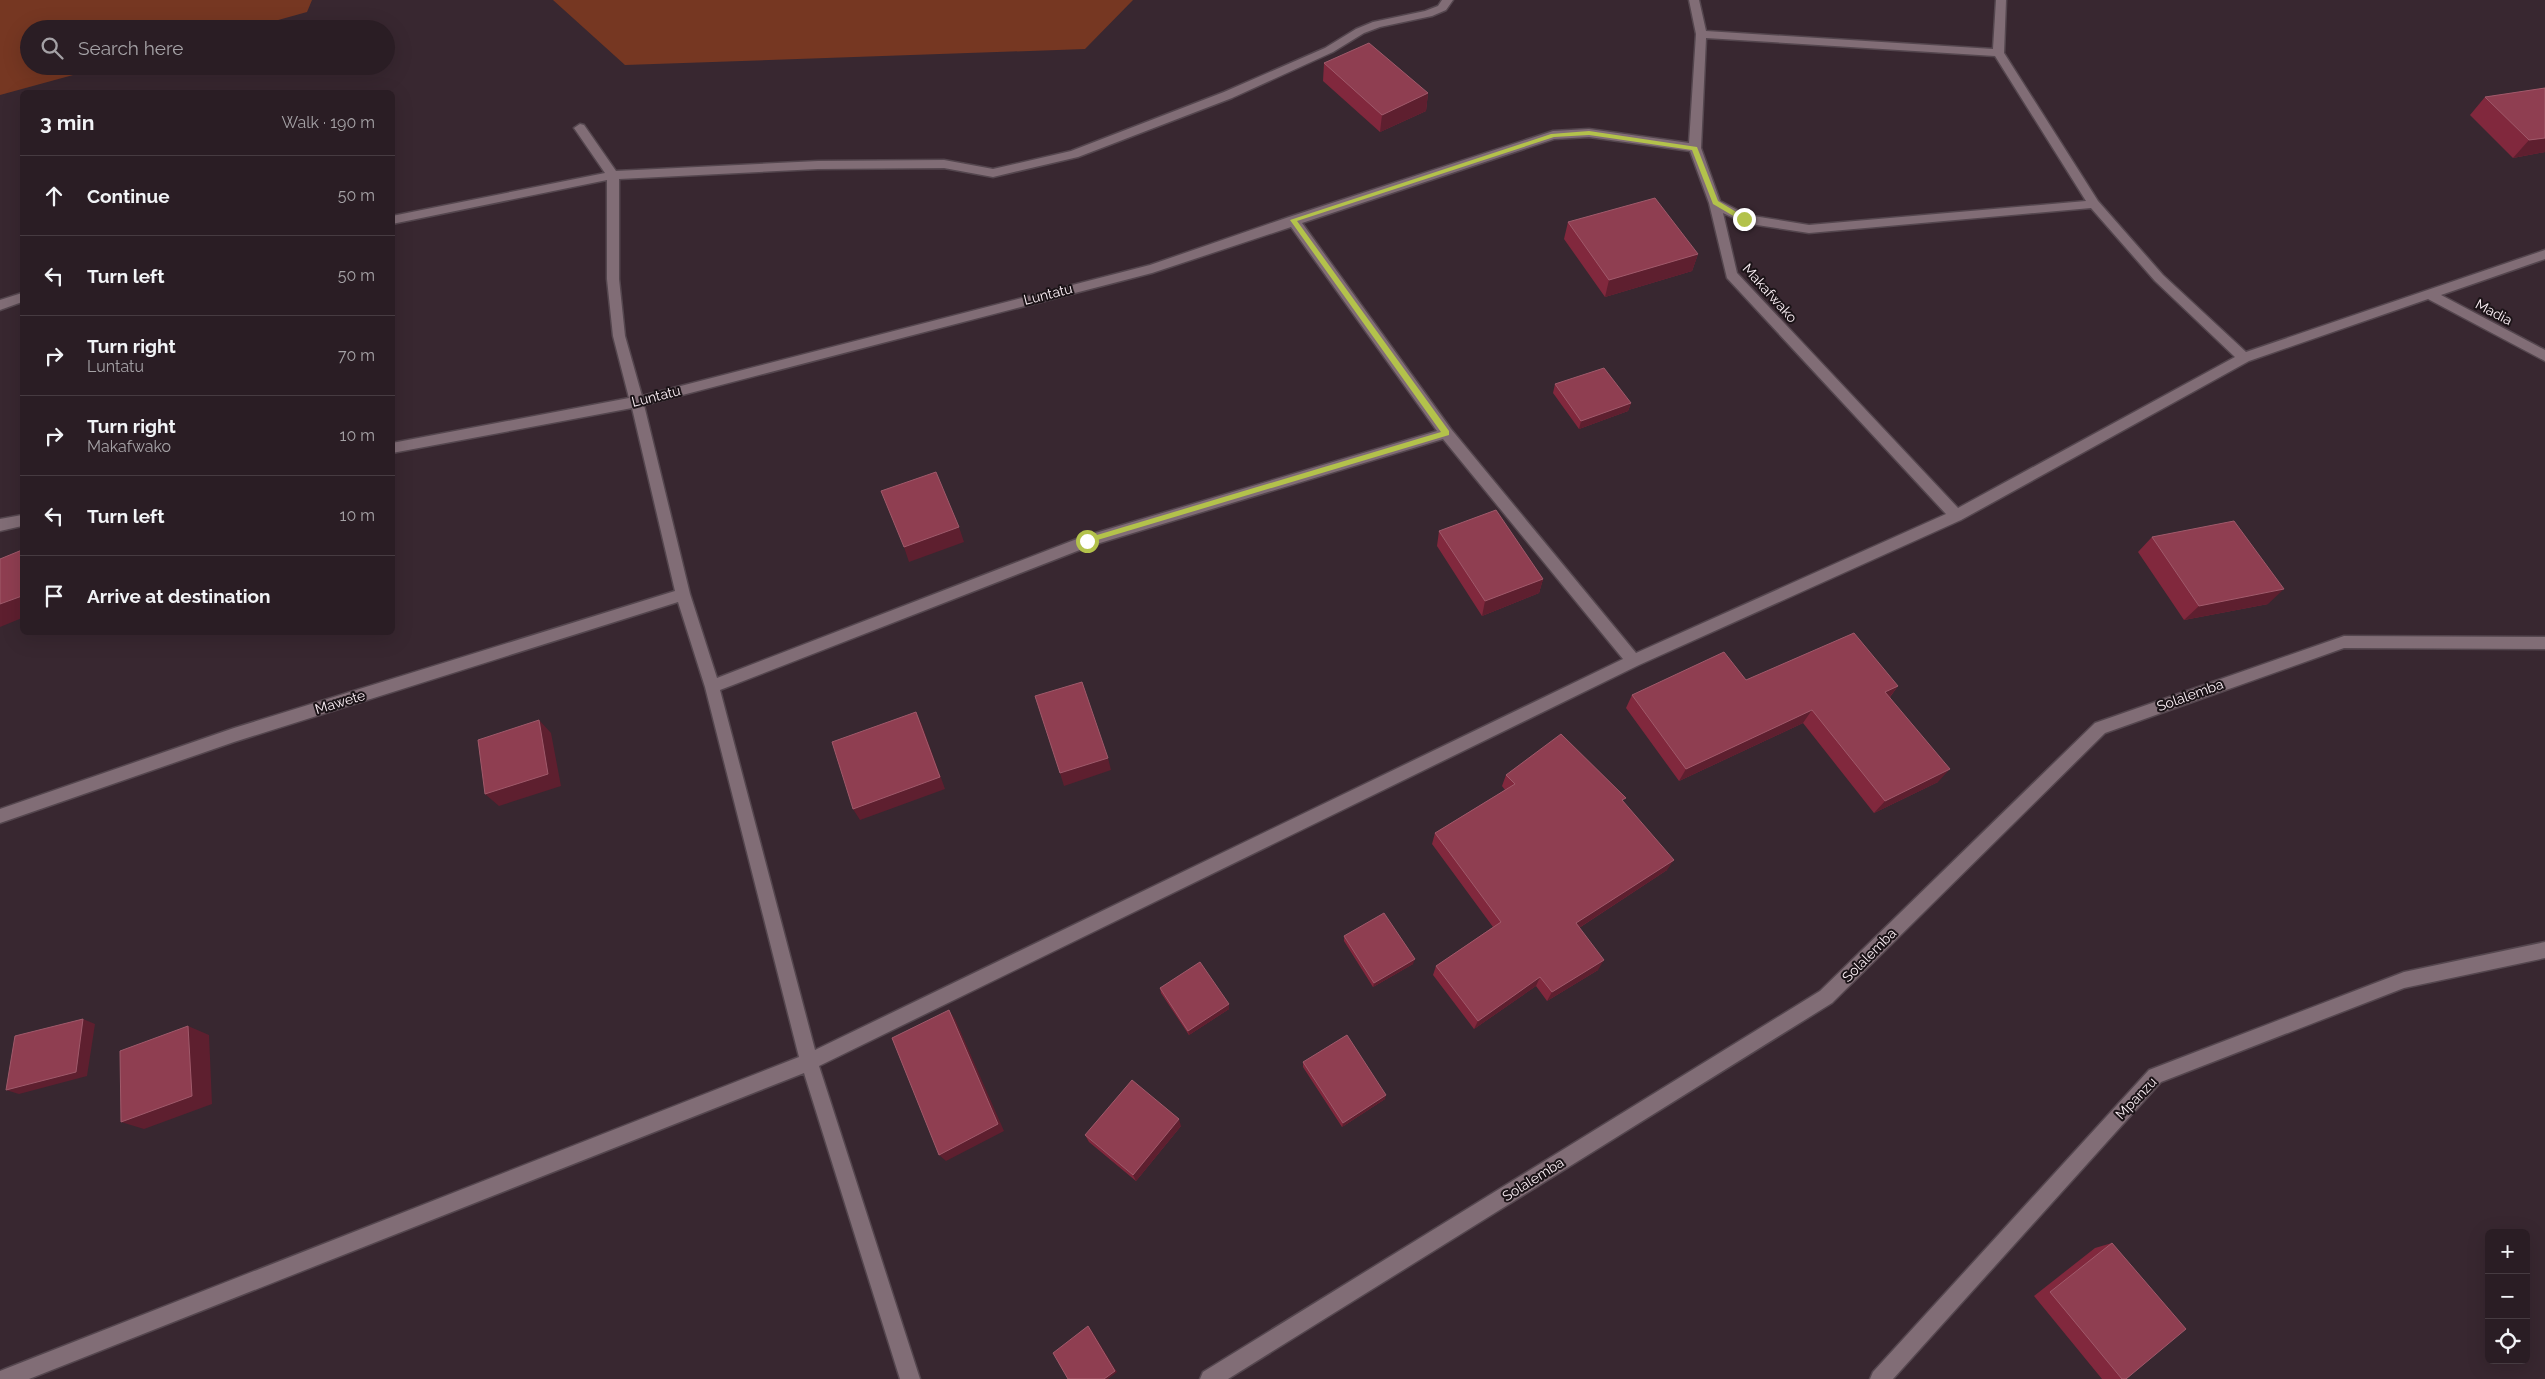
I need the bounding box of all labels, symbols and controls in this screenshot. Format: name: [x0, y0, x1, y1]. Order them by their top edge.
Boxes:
search box: [20, 20, 395, 75]
icon: search: [38, 34, 66, 62]
text: Search here: [78, 37, 184, 59]
text: 3 min: [40, 110, 94, 135]
text: Walk · 190 m: [282, 113, 375, 132]
icon: ahead: [40, 182, 68, 210]
text: Continue: [87, 185, 170, 207]
text: 50 m: [338, 186, 375, 205]
route end: [1733, 208, 1756, 231]
street label: Makafwako: [1739, 260, 1801, 326]
icon: left: [40, 262, 68, 290]
text: Turn left: [87, 265, 164, 287]
text: 50 m: [338, 266, 375, 285]
street label: Luntatu: [1022, 280, 1074, 308]
street label: Madia: [2473, 296, 2515, 328]
text: Turn right: [87, 335, 176, 357]
icon: right: [40, 342, 68, 370]
text: 70 m: [338, 346, 375, 365]
text: Luntatu: [87, 357, 144, 376]
street label: Luntatu: [630, 382, 682, 410]
text: Turn right: [87, 415, 176, 437]
icon: right: [40, 422, 68, 450]
text: 10 m: [340, 426, 375, 445]
text: Makafwako: [87, 437, 171, 456]
icon: left: [40, 502, 68, 530]
text: Turn left: [87, 505, 164, 527]
text: 10 m: [340, 506, 375, 525]
route start: [1076, 530, 1099, 553]
icon: arrive: [40, 582, 68, 610]
text: Arrive at destination: [87, 585, 271, 607]
street label: Solalemba: [2155, 676, 2225, 714]
street label: Mawete: [313, 687, 367, 717]
street label: Solalemba: [1839, 925, 1899, 985]
street label: Mpanzu: [2112, 1074, 2160, 1122]
street label: Solalemba: [1499, 1154, 1567, 1204]
map controls: [2485, 1229, 2530, 1364]
button: +: [2485, 1229, 2530, 1274]
button: −: [2485, 1274, 2530, 1319]
button: locate: [2485, 1319, 2530, 1364]

